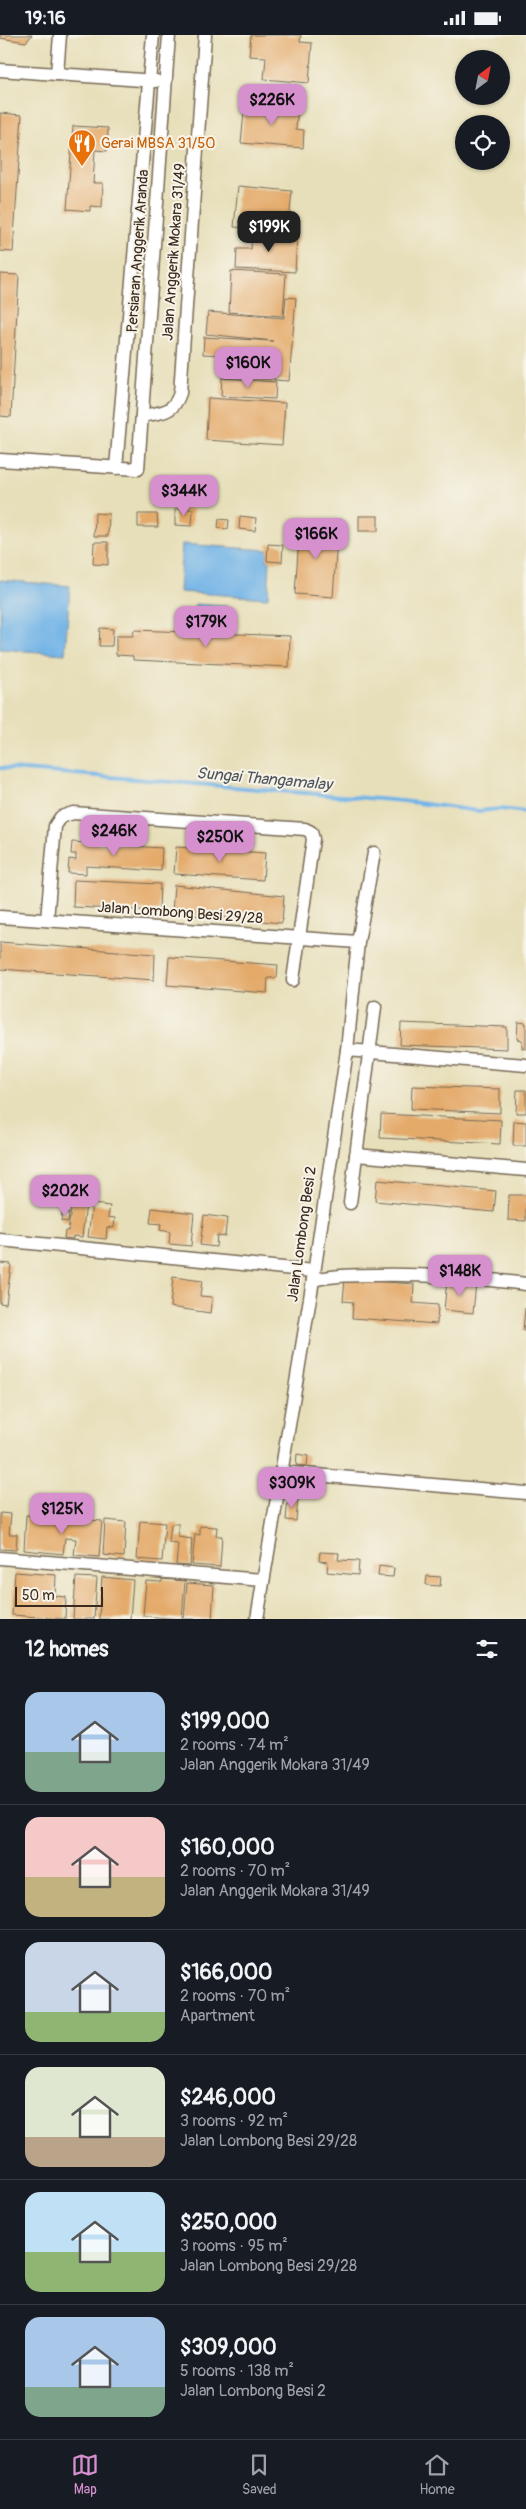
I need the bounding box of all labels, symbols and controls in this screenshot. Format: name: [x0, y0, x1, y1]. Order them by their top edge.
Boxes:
text: 19:16: [25, 6, 66, 30]
north arrow: [455, 50, 510, 105]
map controls: [455, 50, 510, 170]
pin: $226K: [237, 83, 307, 126]
text: $226K: [249, 90, 295, 110]
button: locate: [455, 115, 510, 170]
restaurant icon: Gerai MBSA 31/50: [67, 128, 97, 167]
place label: Gerai MBSA 31/50: [101, 134, 216, 153]
street label: Jalan Anggerik Mokara 31/49: [158, 163, 190, 341]
street label: Persiaran Anggerik Aranda: [123, 169, 153, 333]
pin: $199K: [234, 211, 304, 253]
text: $199K: [248, 217, 290, 237]
pin: $160K: [213, 347, 283, 389]
text: $160K: [226, 353, 270, 373]
pin: $344K: [149, 475, 219, 517]
text: $344K: [161, 481, 207, 501]
pin: $166K: [281, 517, 351, 560]
text: $166K: [294, 524, 338, 544]
pin: $179K: [171, 605, 241, 648]
text: $179K: [185, 612, 227, 632]
water label: Sungai Thangamalay: [195, 763, 335, 795]
pin: $246K: [79, 815, 149, 857]
text: $246K: [91, 821, 137, 841]
pin: $250K: [185, 821, 255, 863]
text: $250K: [197, 827, 243, 847]
street label: Jalan Lombong Besi 29/28: [97, 898, 264, 928]
street label: Jalan Lombong Besi 2: [283, 1165, 321, 1303]
pin: $202K: [30, 1175, 100, 1217]
text: $202K: [41, 1181, 89, 1201]
pin: $148K: [425, 1255, 495, 1297]
text: $148K: [439, 1261, 481, 1281]
pin: $309K: [257, 1467, 327, 1509]
text: $309K: [269, 1473, 315, 1493]
pin: $125K: [27, 1493, 97, 1535]
text: $125K: [41, 1499, 83, 1519]
scale bar: [15, 1584, 102, 1607]
text: 50 m: [22, 1587, 55, 1604]
icon: filters: [473, 1635, 501, 1663]
text: 12 homes: [25, 1636, 108, 1663]
text: $199,000: [180, 1708, 270, 1735]
icon: home: [65, 1712, 125, 1772]
text: 2 rooms · 74 m²: [180, 1735, 289, 1755]
text: Jalan Anggerik Mokara 31/49: [180, 1755, 370, 1775]
text: $160,000: [180, 1834, 275, 1861]
icon: home: [65, 1837, 125, 1897]
text: 2 rooms · 70 m²: [180, 1861, 290, 1881]
text: Jalan Anggerik Mokara 31/49: [180, 1881, 370, 1901]
text: $166,000: [180, 1959, 272, 1986]
icon: home: [65, 1962, 125, 2022]
text: 2 rooms · 70 m²: [180, 1986, 290, 2006]
text: Apartment: [180, 2006, 255, 2026]
text: $246,000: [180, 2084, 276, 2111]
icon: home: [65, 2087, 125, 2147]
text: 3 rooms · 92 m²: [180, 2111, 288, 2131]
text: Jalan Lombong Besi 29/28: [180, 2131, 357, 2151]
text: $250,000: [180, 2209, 277, 2236]
icon: home: [65, 2212, 125, 2272]
text: 3 rooms · 95 m²: [180, 2236, 288, 2256]
text: Jalan Lombong Besi 29/28: [180, 2256, 357, 2276]
text: $309,000: [180, 2334, 277, 2361]
icon: home: [65, 2337, 125, 2397]
text: 5 rooms · 138 m²: [180, 2361, 294, 2381]
text: Jalan Lombong Besi 2: [180, 2381, 326, 2401]
tab: Map: [71, 2451, 99, 2498]
tab: Saved: [242, 2451, 277, 2498]
tab: Home: [419, 2451, 455, 2498]

